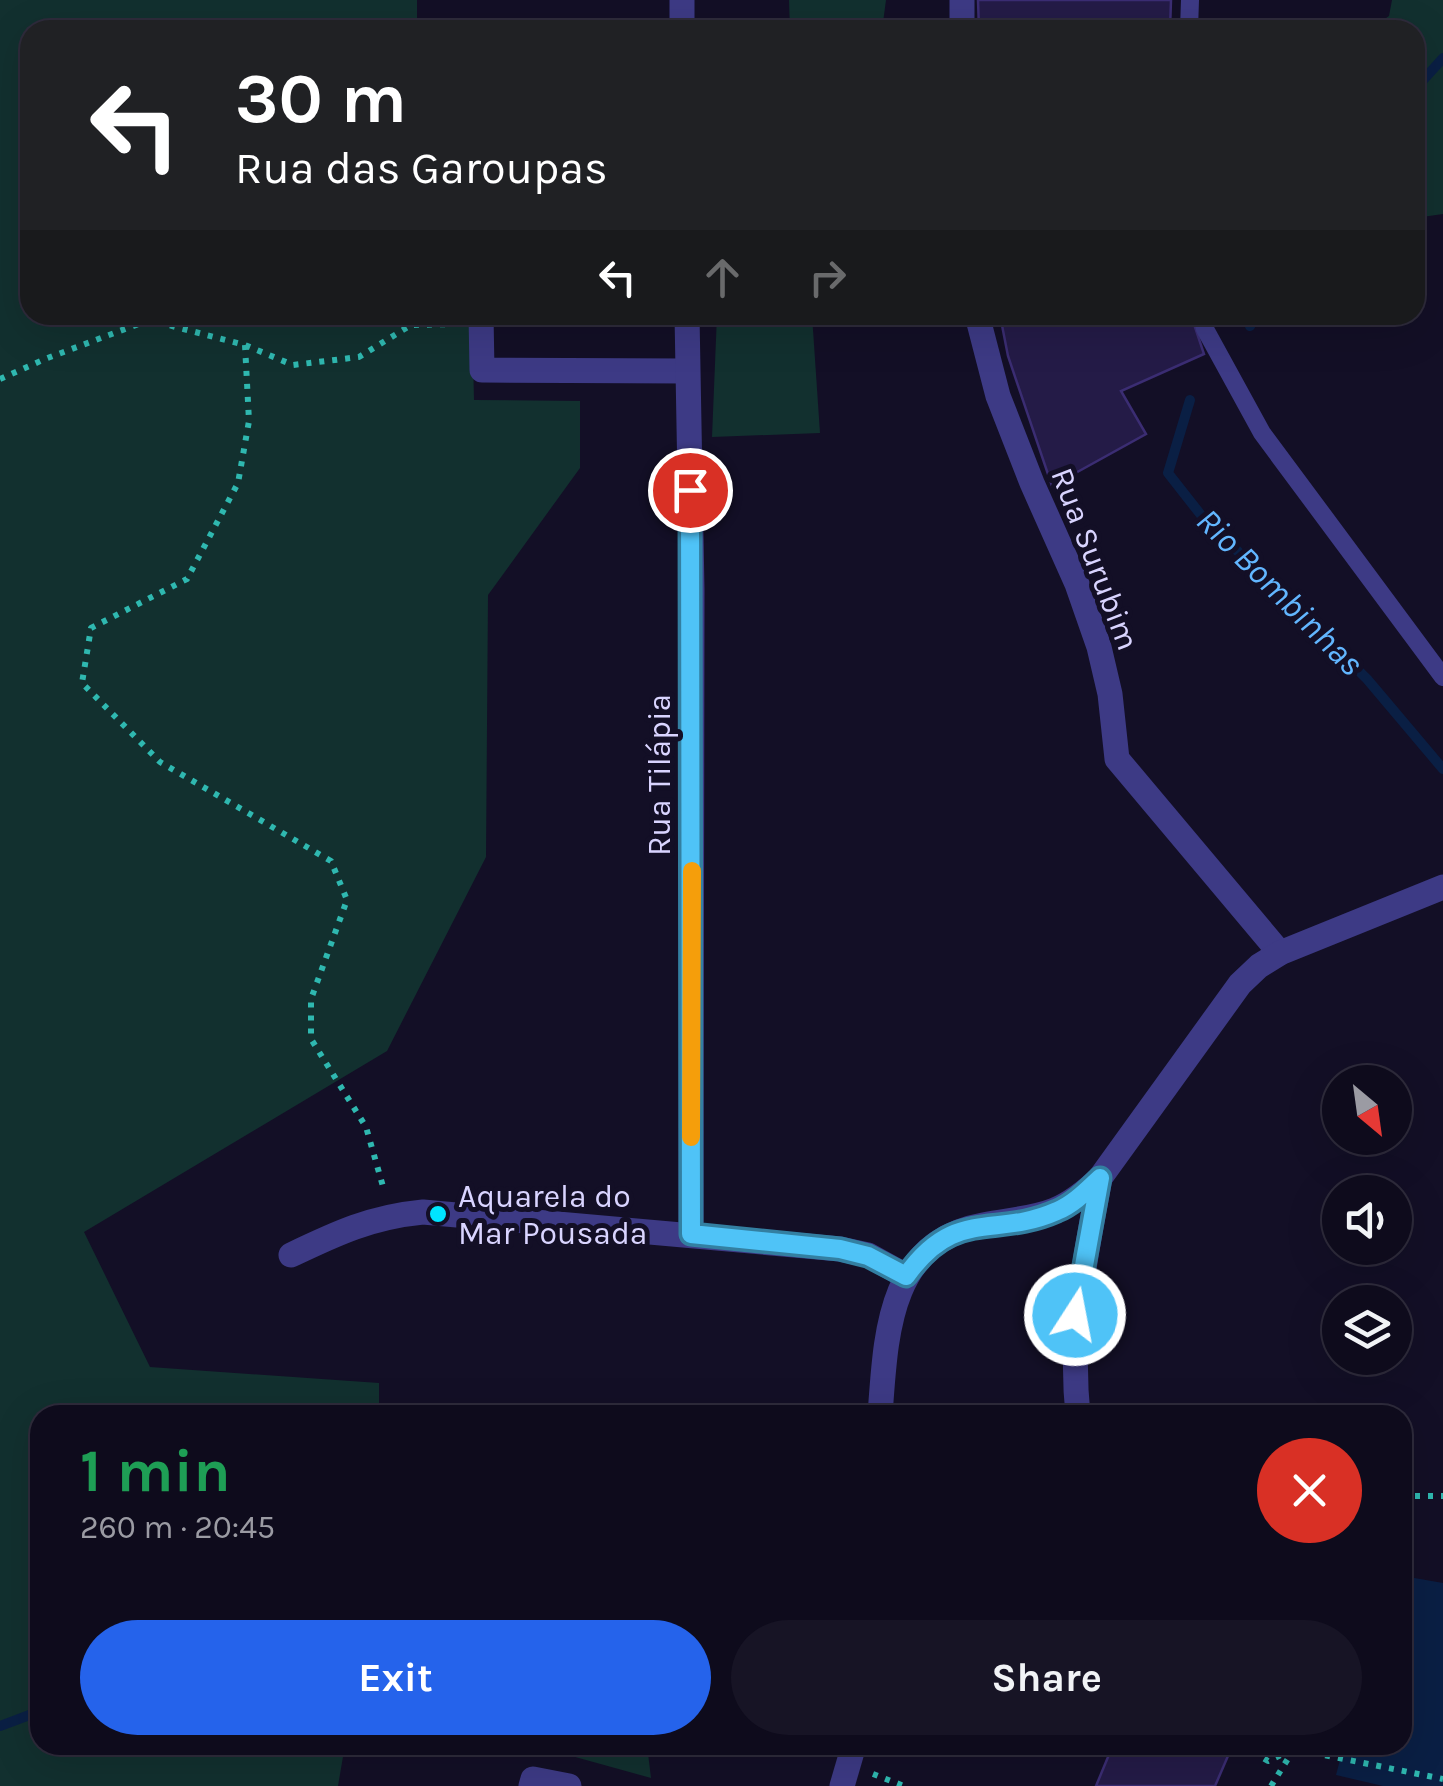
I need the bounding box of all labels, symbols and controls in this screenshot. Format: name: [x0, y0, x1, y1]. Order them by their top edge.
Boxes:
text: 30 m: [235, 58, 407, 140]
icon: left: [70, 60, 200, 190]
text: Rua das Garoupas: [235, 142, 608, 194]
icon: left: [590, 250, 645, 305]
icon: ahead: [695, 250, 750, 305]
icon: right: [800, 250, 855, 305]
pin: [648, 448, 733, 533]
icon: arrive: [663, 463, 718, 518]
street label: Rua Surubim: [1043, 463, 1147, 655]
water label: Rio Bombinhas: [1188, 500, 1372, 684]
street label: Rua Tilápia: [641, 694, 678, 856]
north arrow: [1322, 1065, 1412, 1155]
map controls: [1322, 1065, 1412, 1375]
button: sound: [1322, 1175, 1412, 1265]
place label: Aquarela do Mar Pousada: [458, 1178, 647, 1252]
marker: Aquarela do Mar Pousada: [427, 1203, 449, 1225]
position arrow: [1023, 1263, 1127, 1367]
button: layers: [1322, 1285, 1412, 1375]
text: 1 min: [80, 1436, 231, 1506]
button: close: [1257, 1438, 1362, 1543]
text: 260 m · 20:45: [80, 1509, 275, 1546]
button: Exit: [80, 1620, 711, 1735]
button: Share: [731, 1620, 1362, 1735]

